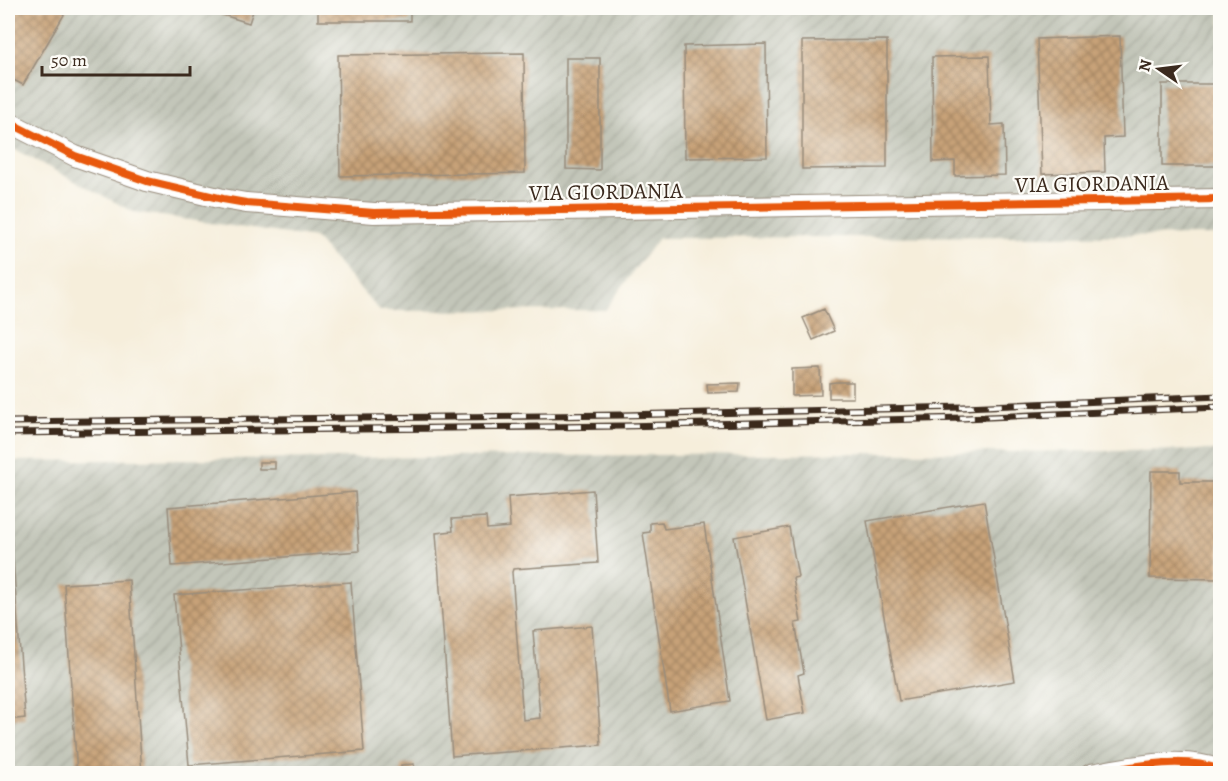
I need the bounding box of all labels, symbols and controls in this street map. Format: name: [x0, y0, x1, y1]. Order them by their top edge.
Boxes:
scale bar: [42, 39, 190, 77]
north arrow: [1129, 39, 1189, 99]
text: 50 m: [51, 48, 87, 72]
text: N: [1133, 57, 1158, 74]
street label: VIA GIORDANIA: [1014, 168, 1170, 200]
street label: VIA GIORDANIA: [528, 176, 684, 208]

